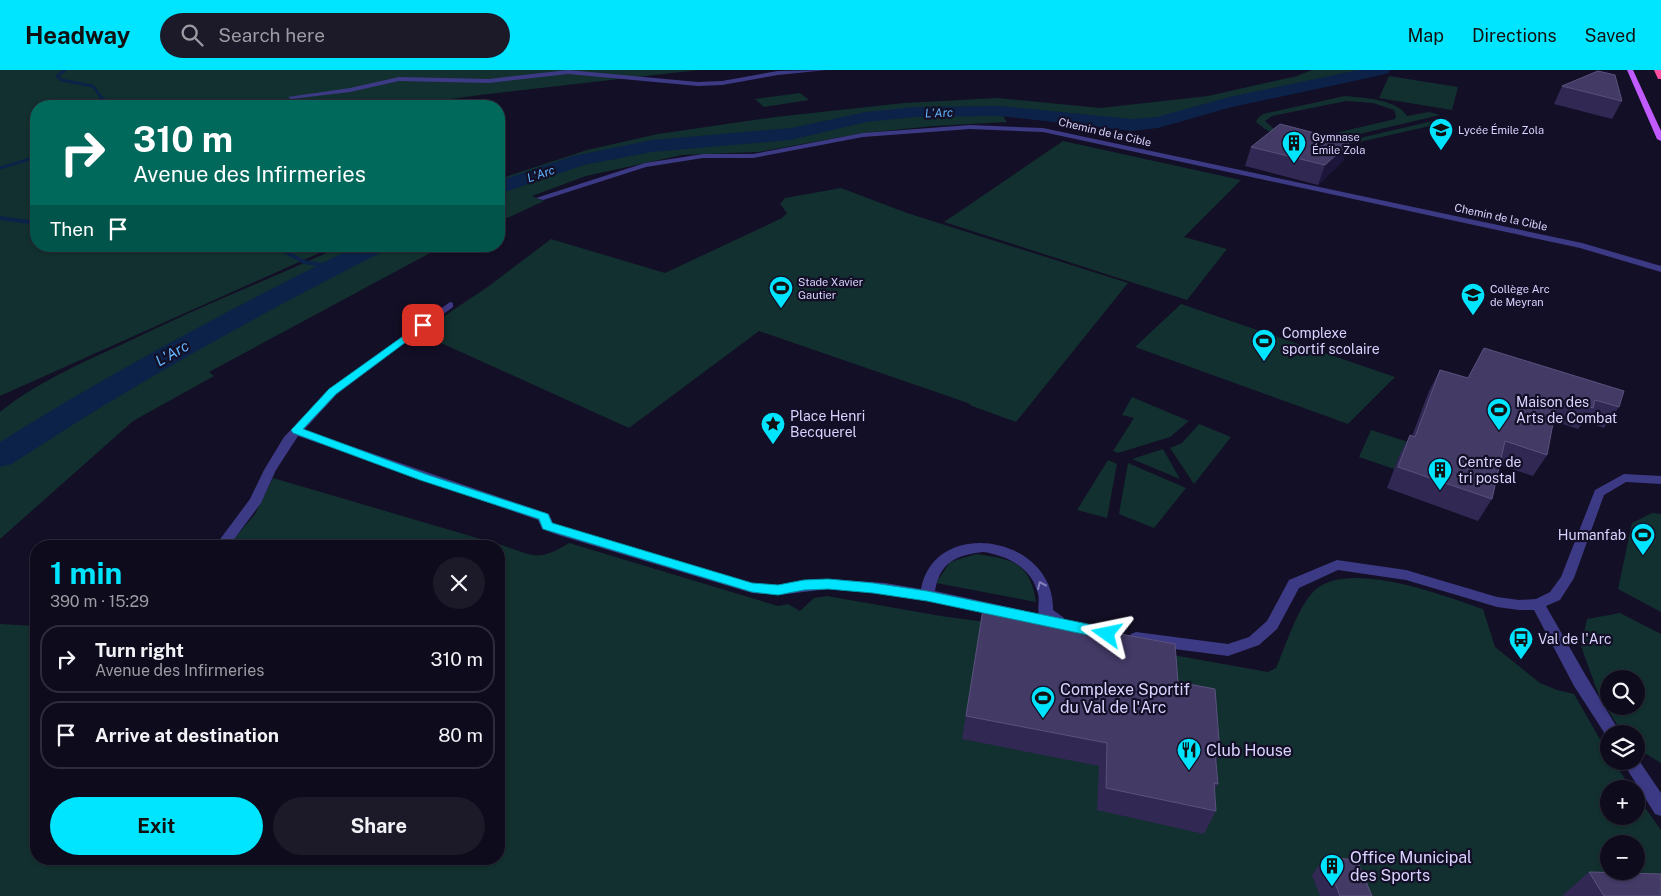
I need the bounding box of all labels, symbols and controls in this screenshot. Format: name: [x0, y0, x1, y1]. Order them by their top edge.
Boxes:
search box: [160, 13, 510, 58]
text: Headway: [25, 21, 130, 49]
icon: search: [178, 21, 206, 49]
text: Search here: [218, 24, 325, 46]
text: Map: [1407, 25, 1444, 46]
text: Directions: [1472, 25, 1557, 46]
text: Saved: [1585, 25, 1636, 46]
water label: L'Arc: [925, 106, 953, 120]
street label: Chemin de la Cible: [1057, 115, 1153, 149]
school or university icon: Lycée Émile Zola: [1428, 117, 1454, 151]
text: 310 m: [133, 119, 233, 160]
icon: right: [50, 120, 115, 185]
place label: Lycée Émile Zola: [1458, 123, 1544, 136]
building icon: Gymnase Émile Zola: [1281, 130, 1307, 164]
place label: Gymnase Émile Zola: [1312, 131, 1365, 156]
text: Avenue des Infirmeries: [133, 161, 366, 187]
water label: L'Arc: [525, 163, 557, 185]
street label: Chemin de la Cible: [1453, 201, 1549, 233]
icon: arrive: [104, 215, 132, 243]
text: Then: [50, 218, 94, 240]
sports icon: Stade Xavier Gautier: [768, 275, 794, 309]
place label: Stade Xavier Gautier: [798, 276, 863, 301]
school or university icon: Collège Arc de Meyran: [1460, 282, 1486, 316]
place label: Collège Arc de Meyran: [1490, 283, 1550, 308]
pin: [402, 304, 444, 346]
icon: arrive: [409, 311, 437, 339]
place label: Complexe sportif scolaire: [1282, 325, 1380, 357]
sports icon: Complexe sportif scolaire: [1251, 328, 1277, 362]
water label: L'Arc: [152, 337, 192, 369]
place label: Maison des Arts de Combat: [1516, 394, 1617, 426]
sports icon: Maison des Arts de Combat: [1486, 397, 1512, 431]
place label: Place Henri Becquerel: [790, 408, 865, 440]
place icon: Place Henri Becquerel: [760, 411, 786, 445]
place label: Centre de tri postal: [1458, 454, 1522, 486]
building icon: Centre de tri postal: [1427, 457, 1453, 491]
sports icon: Humanfab: [1630, 522, 1656, 556]
place label: Humanfab: [1558, 527, 1626, 543]
text: 1 min: [50, 555, 122, 591]
button: close: [433, 557, 485, 609]
one-way arrow: [1036, 581, 1047, 590]
text: 390 m · 15:29: [50, 592, 149, 611]
position arrow: [1080, 607, 1132, 659]
bus stop icon: Val de l'Arc: [1508, 626, 1534, 660]
place label: Val de l'Arc: [1538, 631, 1612, 647]
text: Turn right: [95, 639, 184, 661]
icon: right: [52, 645, 80, 673]
text: 310 m: [431, 648, 483, 670]
text: Avenue des Infirmeries: [95, 661, 264, 680]
map controls: [1600, 670, 1645, 880]
button: search: [1600, 670, 1645, 715]
place label: Complexe Sportif du Val de l'Arc: [1060, 680, 1190, 717]
sports icon: Complexe Sportif du Val de l'Arc: [1030, 685, 1056, 719]
icon: arrive: [52, 721, 80, 749]
text: Arrive at destination: [95, 724, 279, 746]
text: 80 m: [438, 724, 483, 746]
button: layers: [1600, 725, 1645, 770]
restaurant icon: Club House: [1176, 737, 1202, 771]
place label: Club House: [1206, 741, 1292, 760]
button: +: [1600, 780, 1645, 825]
button: Exit: [50, 797, 263, 855]
button: Share: [273, 797, 485, 855]
button: −: [1600, 835, 1645, 880]
place label: Office Municipal des Sports: [1350, 848, 1472, 885]
building icon: Office Municipal des Sports: [1319, 853, 1345, 887]

